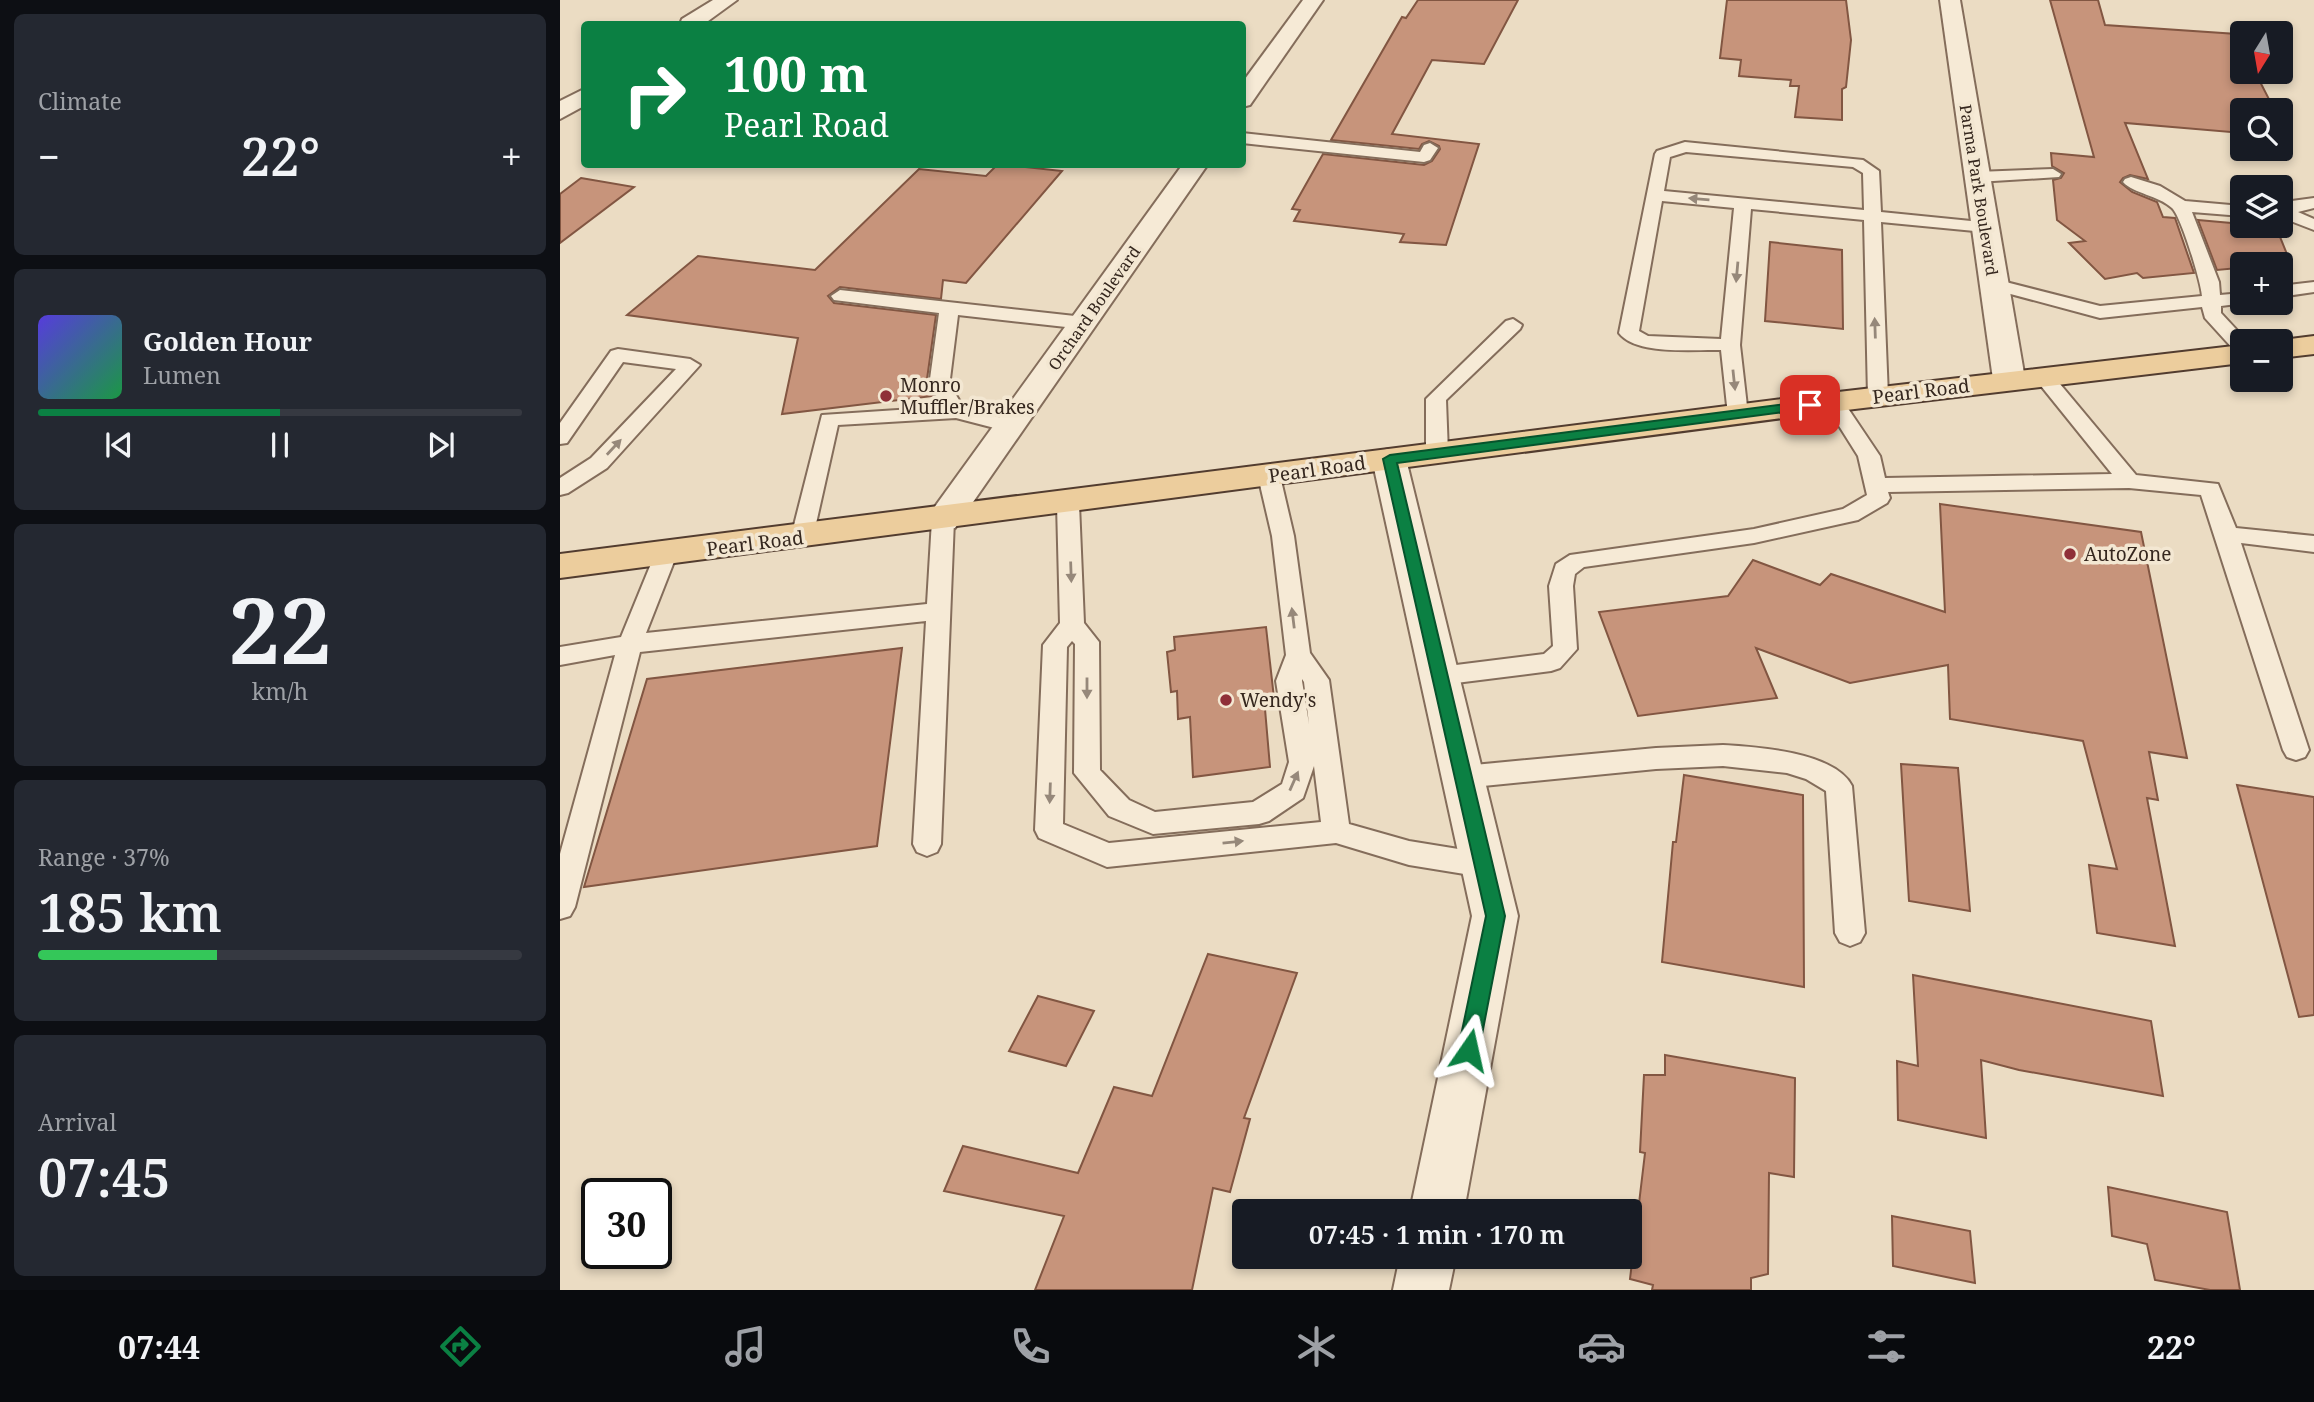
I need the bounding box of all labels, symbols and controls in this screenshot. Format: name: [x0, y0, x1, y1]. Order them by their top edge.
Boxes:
north arrow: [2230, 21, 2292, 84]
map controls: [2230, 21, 2293, 392]
text: 100 m: [724, 40, 868, 106]
icon: right: [609, 49, 700, 140]
text: Climate: [38, 85, 122, 117]
button: search: [2230, 98, 2293, 161]
text: Pearl Road: [724, 103, 889, 146]
street label: Parma Park Boulevard: [1955, 103, 2003, 277]
text: 22°: [241, 120, 320, 191]
text: −: [38, 130, 60, 182]
text: +: [501, 130, 522, 182]
button: layers: [2230, 175, 2293, 238]
one-way arrow: [1688, 194, 1710, 205]
street label: Orchard Boulevard: [1043, 241, 1145, 375]
button: +: [2230, 252, 2293, 315]
one-way arrow: [1731, 261, 1742, 283]
one-way arrow: [1870, 317, 1881, 339]
text: Golden Hour: [143, 323, 312, 359]
button: −: [2230, 329, 2293, 392]
text: Lumen: [143, 359, 221, 391]
one-way arrow: [1729, 369, 1740, 391]
place label: Monro Muffler/Brakes: [900, 372, 1035, 420]
street label: Pearl Road: [1871, 372, 1971, 410]
pin: [1780, 375, 1840, 435]
icon: arrive: [1791, 386, 1829, 424]
marker: Monro Muffler/Brakes: [878, 388, 894, 404]
icon: previous: [100, 426, 138, 464]
icon: pause: [261, 426, 299, 464]
icon: next: [422, 426, 460, 464]
one-way arrow: [606, 438, 622, 456]
street label: Pearl Road: [1267, 449, 1368, 489]
street label: Pearl Road: [705, 524, 805, 562]
place label: AutoZone: [2084, 541, 2171, 567]
marker: AutoZone: [2062, 546, 2078, 562]
one-way arrow: [1065, 561, 1076, 583]
text: 22: [229, 567, 331, 691]
one-way arrow: [1288, 607, 1299, 629]
text: km/h: [252, 675, 308, 707]
one-way arrow: [1081, 677, 1093, 699]
place label: Wendy's: [1240, 687, 1316, 713]
marker: Wendy's: [1218, 692, 1234, 708]
one-way arrow: [1289, 770, 1300, 791]
one-way arrow: [1045, 782, 1056, 804]
one-way arrow: [1222, 837, 1244, 848]
text: Range · 37%: [38, 841, 170, 873]
text: 185 km: [38, 876, 222, 947]
position arrow: [1432, 1013, 1506, 1087]
text: Arrival: [38, 1106, 117, 1138]
text: 07:45: [38, 1141, 171, 1212]
speed limit sign: 30: [581, 1178, 672, 1269]
text: 07:45 · 1 min · 170 m: [1309, 1216, 1565, 1252]
icon: directions: [436, 1322, 485, 1371]
icon: music: [721, 1322, 770, 1371]
icon: phone: [1006, 1322, 1055, 1371]
icon: climate: [1292, 1322, 1341, 1371]
icon: car: [1577, 1322, 1626, 1371]
icon: filters: [1862, 1322, 1911, 1371]
text: 07:44: [118, 1325, 200, 1368]
text: 22°: [2147, 1325, 2196, 1368]

